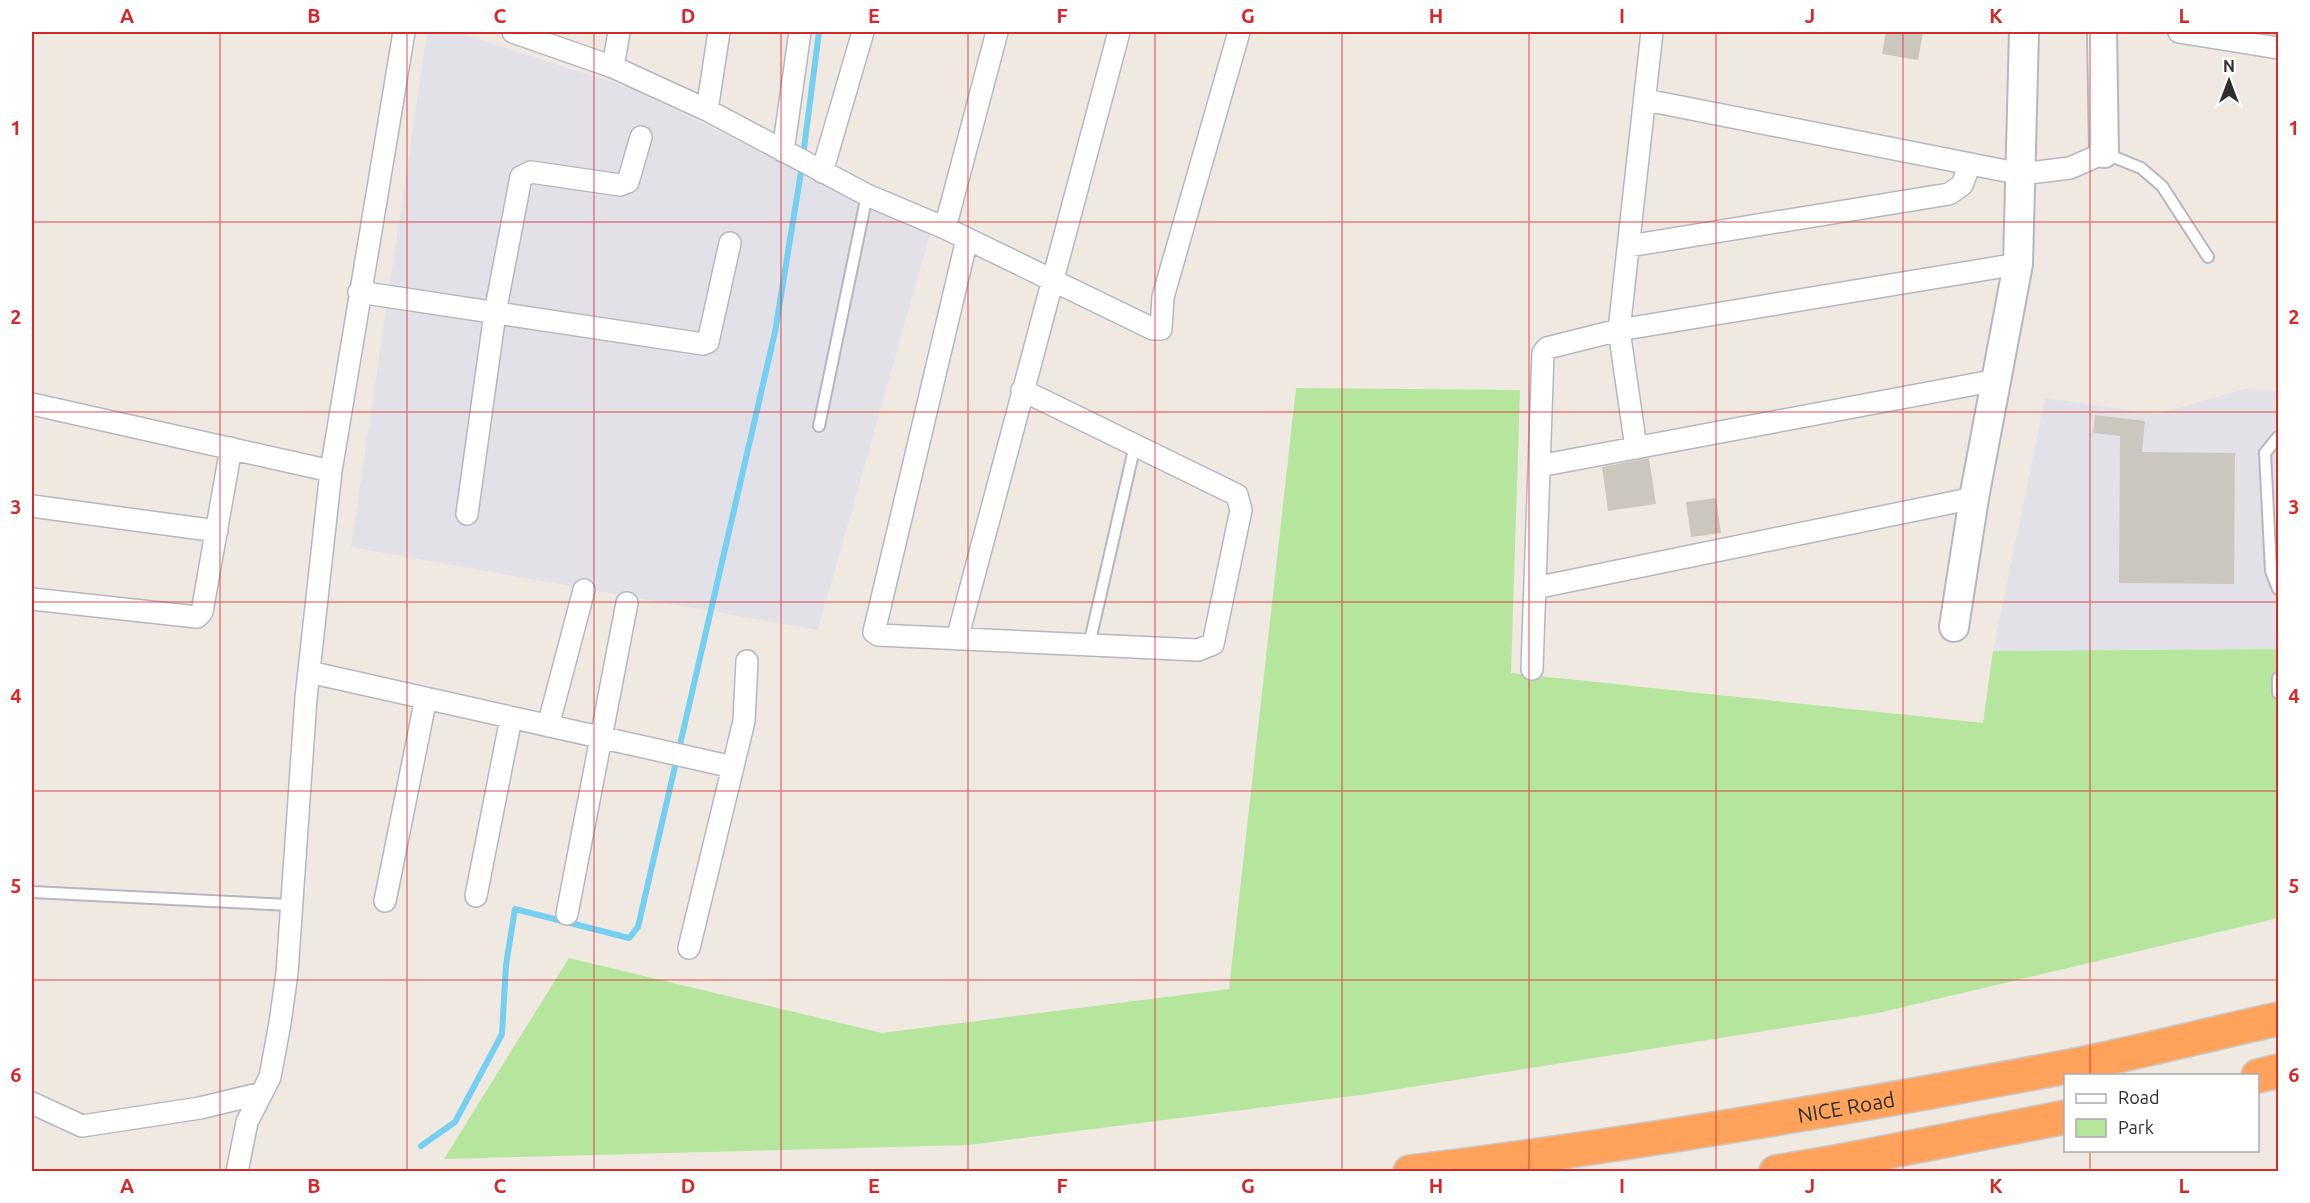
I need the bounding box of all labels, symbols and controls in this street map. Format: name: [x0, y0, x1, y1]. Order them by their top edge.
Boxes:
text: A: [120, 4, 134, 27]
text: B: [307, 4, 321, 27]
text: C: [494, 4, 507, 27]
text: D: [681, 4, 695, 27]
text: E: [868, 4, 880, 27]
text: F: [1056, 4, 1068, 27]
text: G: [1241, 4, 1255, 27]
text: H: [1429, 4, 1443, 27]
text: I: [1619, 4, 1625, 27]
text: J: [1805, 4, 1815, 27]
text: K: [1989, 4, 2003, 27]
text: L: [2179, 4, 2190, 27]
north arrow: [2199, 51, 2259, 111]
text: N: [2223, 57, 2235, 75]
text: 1: [10, 116, 22, 139]
text: 1: [2288, 116, 2300, 139]
text: 2: [10, 305, 22, 328]
text: 2: [2288, 305, 2300, 328]
text: 3: [10, 495, 22, 518]
text: 3: [2288, 495, 2300, 518]
text: 4: [10, 684, 22, 707]
text: 4: [2288, 684, 2300, 707]
text: 5: [10, 874, 22, 897]
text: 5: [2288, 874, 2300, 897]
text: 6: [10, 1063, 22, 1086]
text: 6: [2288, 1063, 2300, 1086]
legend: [2064, 1074, 2259, 1152]
street label: NICE Road: [1796, 1087, 1897, 1127]
text: Road: [2118, 1087, 2160, 1107]
text: Park: [2118, 1117, 2154, 1137]
text: A: [120, 1174, 134, 1197]
text: B: [307, 1174, 321, 1197]
text: C: [494, 1174, 507, 1197]
text: D: [681, 1174, 695, 1197]
text: E: [868, 1174, 880, 1197]
text: F: [1056, 1174, 1068, 1197]
text: G: [1241, 1174, 1255, 1197]
text: H: [1429, 1174, 1443, 1197]
text: I: [1619, 1174, 1625, 1197]
text: J: [1805, 1174, 1815, 1197]
text: K: [1989, 1174, 2003, 1197]
text: L: [2179, 1174, 2190, 1197]

